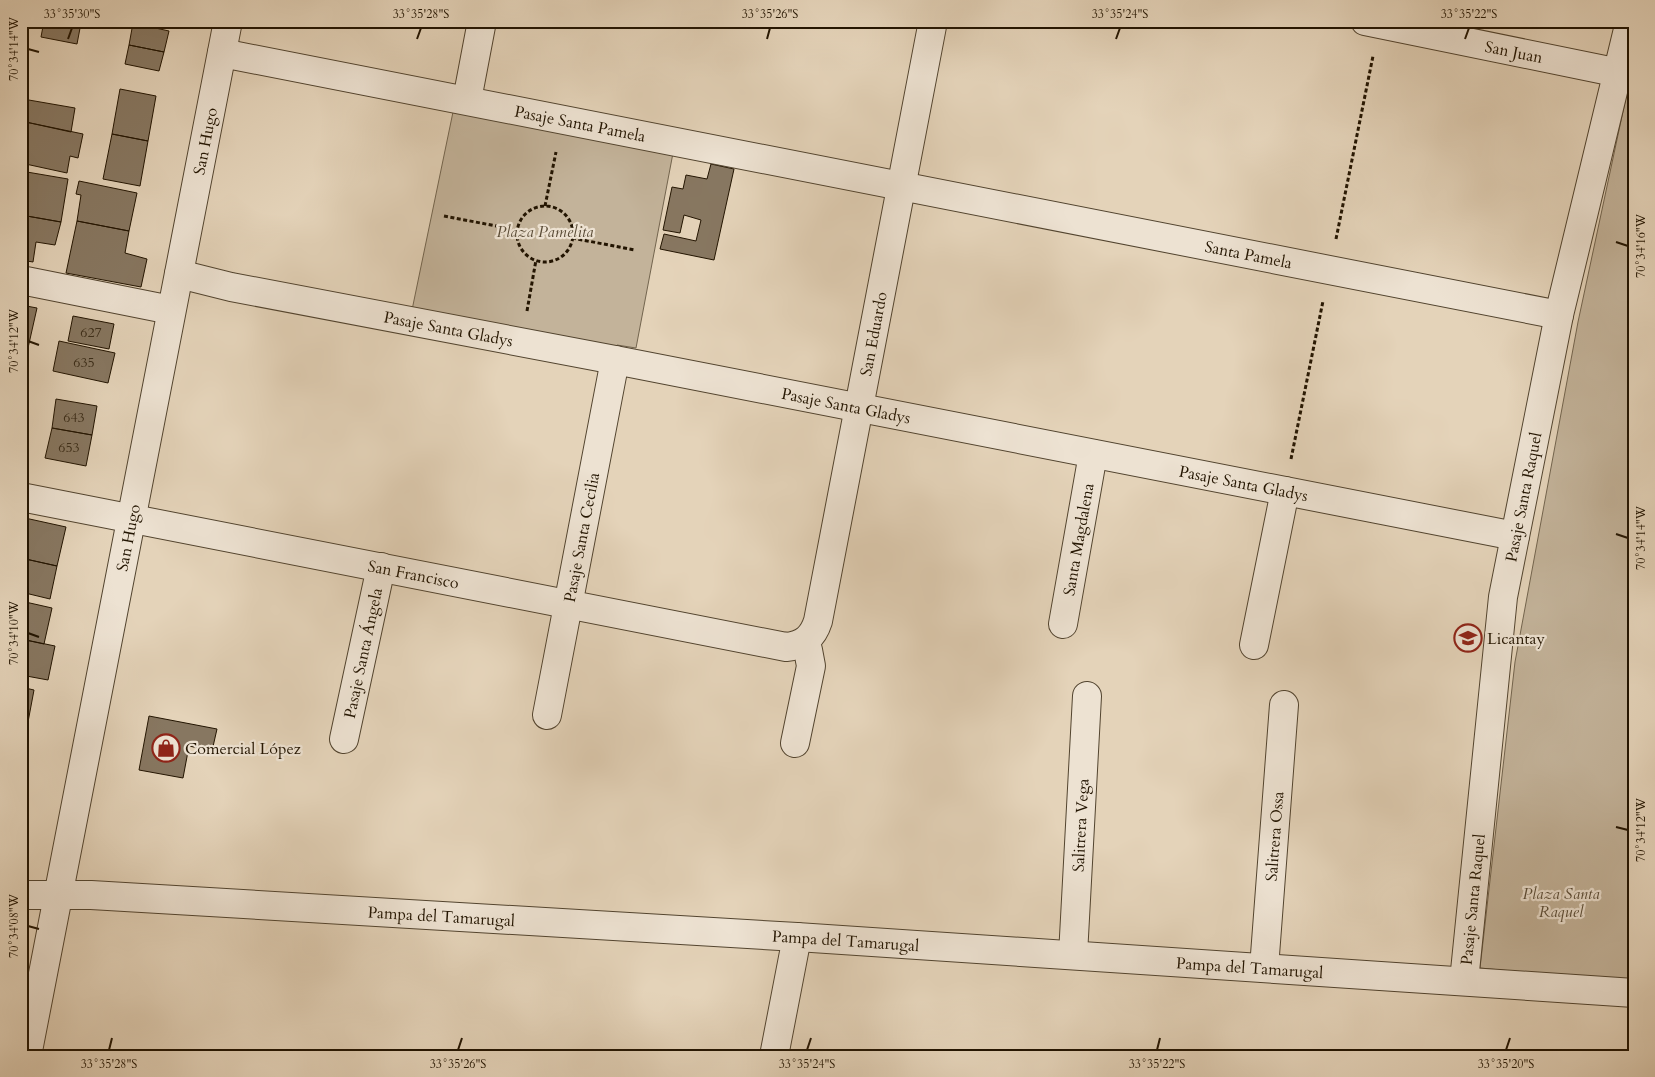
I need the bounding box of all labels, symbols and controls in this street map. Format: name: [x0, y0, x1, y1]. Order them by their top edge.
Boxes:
text: 33°35'30"S: [44, 6, 100, 22]
text: 33°35'28"S: [393, 6, 449, 22]
text: 33°35'26"S: [742, 6, 798, 22]
text: 33°35'24"S: [1092, 6, 1148, 22]
text: 33°35'22"S: [1441, 6, 1497, 22]
text: 70°34'14"W: [6, 16, 22, 81]
street label: San Juan: [1483, 36, 1545, 69]
street label: Pasaje Santa Pamela: [512, 101, 648, 148]
street label: San Hugo: [188, 105, 223, 177]
text: 70°34'16"W: [1633, 213, 1649, 278]
park label: Plaza Pamelita: [496, 221, 594, 243]
street label: Santa Pamela: [1203, 236, 1294, 274]
street label: San Eduardo: [855, 290, 893, 378]
street label: Pasaje Santa Gladys: [382, 306, 515, 352]
text: 70°34'12"W: [6, 308, 22, 373]
house number: 627: [80, 323, 102, 342]
house number: 635: [73, 353, 95, 372]
street label: Pasaje Santa Gladys: [780, 383, 912, 430]
house number: 643: [63, 408, 85, 427]
street label: Pasaje Santa Raquel: [1500, 430, 1547, 564]
house number: 653: [58, 438, 80, 457]
street label: Pasaje Santa Gladys: [1177, 461, 1310, 507]
street label: Pasaje Santa Cecilia: [559, 471, 605, 604]
street label: Santa Magdalena: [1058, 481, 1100, 598]
street label: San Hugo: [111, 502, 146, 573]
text: 70°34'14"W: [1633, 505, 1649, 570]
street label: San Francisco: [366, 555, 461, 595]
street label: Pasaje Santa Ángela: [339, 586, 388, 720]
text: 70°34'10"W: [6, 600, 22, 665]
school or university icon: Licantay: [1453, 623, 1483, 653]
place label: Licantay: [1487, 628, 1545, 650]
shop icon: Comercial López: [151, 733, 181, 763]
place label: Comercial López: [185, 738, 301, 760]
street label: Salitrera Vega: [1068, 778, 1095, 873]
street label: Salitrera Ossa: [1261, 791, 1289, 882]
text: 70°34'12"W: [1633, 797, 1649, 862]
street label: Pasaje Santa Raquel: [1456, 833, 1491, 966]
park label: Plaza Santa Raquel: [1522, 883, 1600, 923]
text: 70°34'08"W: [6, 893, 22, 958]
street label: Pampa del Tamarugal: [367, 901, 516, 932]
street label: Pampa del Tamarugal: [771, 926, 920, 957]
street label: Pampa del Tamarugal: [1175, 952, 1324, 984]
text: 33°35'28"S: [81, 1056, 137, 1072]
text: 33°35'26"S: [430, 1056, 486, 1072]
text: 33°35'24"S: [779, 1056, 835, 1072]
text: 33°35'22"S: [1129, 1056, 1185, 1072]
text: 33°35'20"S: [1478, 1056, 1534, 1072]

